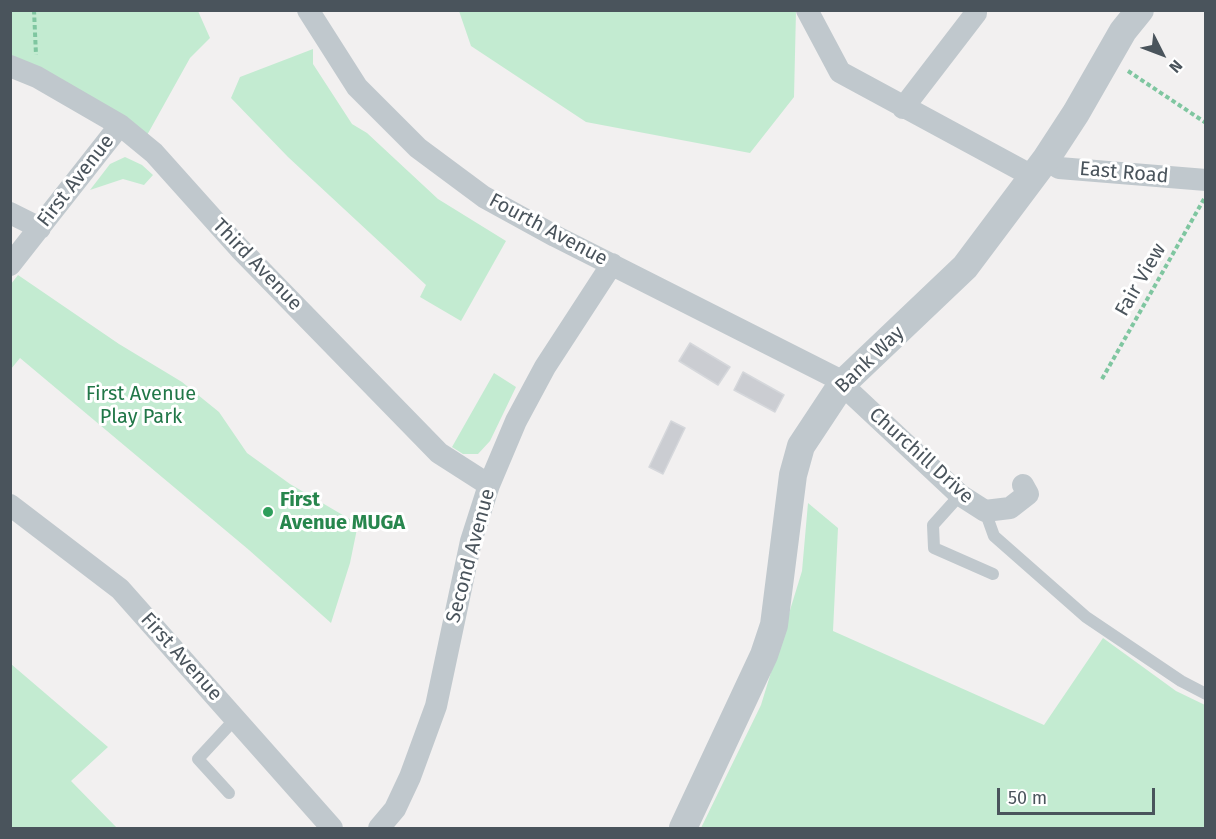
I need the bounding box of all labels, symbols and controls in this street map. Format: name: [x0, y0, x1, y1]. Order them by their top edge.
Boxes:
north arrow: [1132, 24, 1192, 84]
text: N: [1165, 56, 1186, 77]
street label: First Avenue: [33, 130, 119, 232]
street label: East Road: [1079, 157, 1169, 189]
street label: Fourth Avenue: [485, 189, 611, 271]
street label: Third Avenue: [207, 214, 307, 316]
street label: Fair View: [1111, 239, 1171, 321]
street label: Bank Way: [831, 321, 909, 399]
park label: First Avenue Play Park: [86, 382, 196, 429]
street label: Churchill Drive: [864, 403, 978, 509]
street label: Second Avenue: [442, 486, 500, 626]
place label: First Avenue MUGA: [280, 488, 405, 535]
marker: First Avenue MUGA: [261, 505, 275, 519]
street label: First Avenue: [135, 608, 227, 706]
scale bar: [1000, 776, 1158, 814]
text: 50 m: [1008, 787, 1047, 809]

